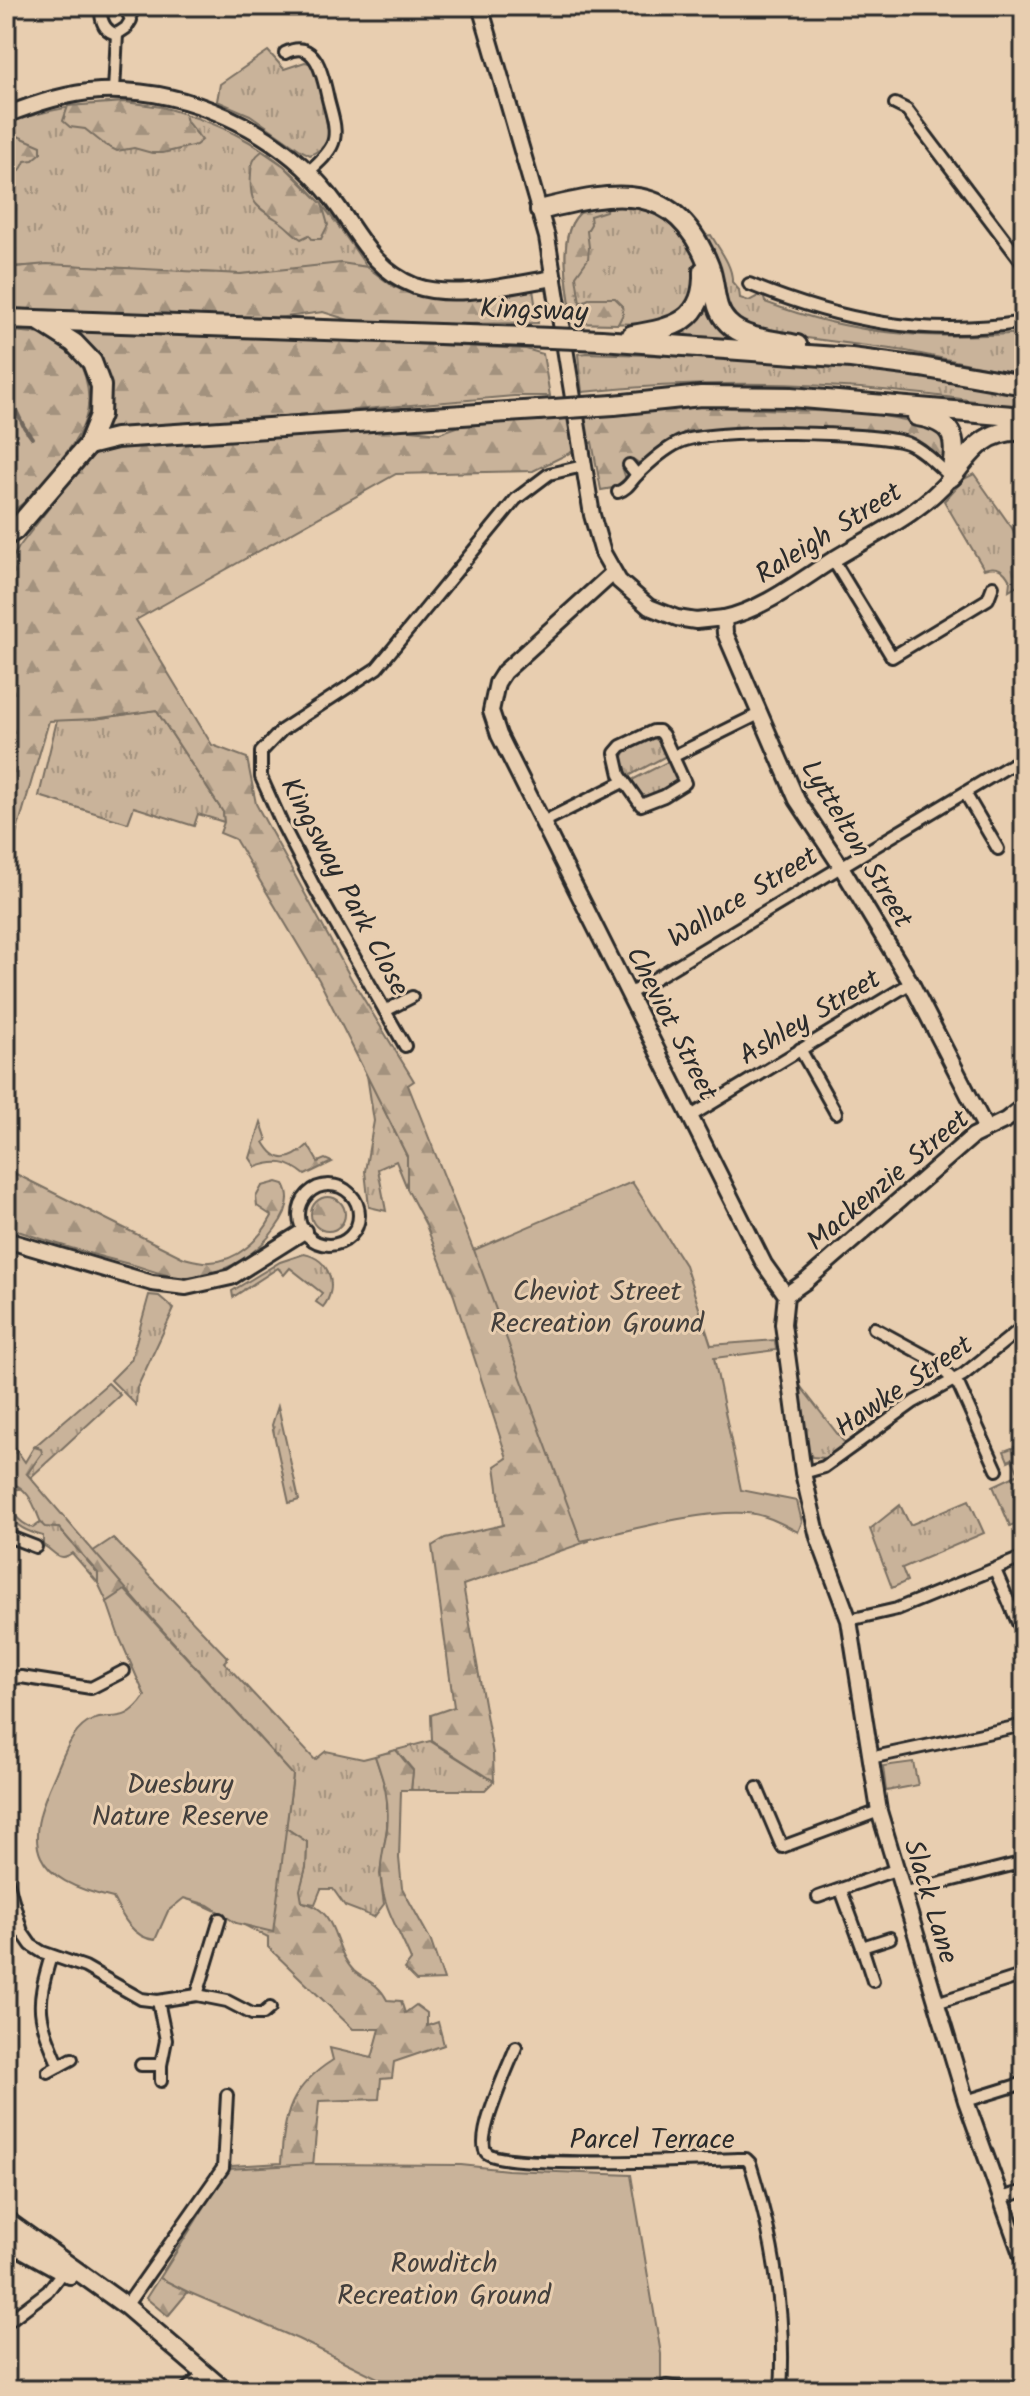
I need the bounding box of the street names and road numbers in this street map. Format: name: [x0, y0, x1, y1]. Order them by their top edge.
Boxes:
street label: Kingsway: [479, 287, 590, 336]
street label: Raleigh Street: [747, 470, 913, 597]
street label: Lyttelton Street: [788, 751, 925, 938]
street label: Kingsway Park Close: [267, 770, 421, 1005]
street label: Wallace Street: [659, 835, 828, 961]
street label: Cheviot Street: [612, 939, 730, 1111]
street label: Ashley Street: [731, 957, 891, 1078]
street label: Mackenzie Street: [797, 1098, 981, 1263]
street label: Hawke Street: [826, 1323, 984, 1450]
street label: Slack Lane: [889, 1834, 970, 1970]
street label: Parcel Terrace: [569, 2118, 735, 2163]

